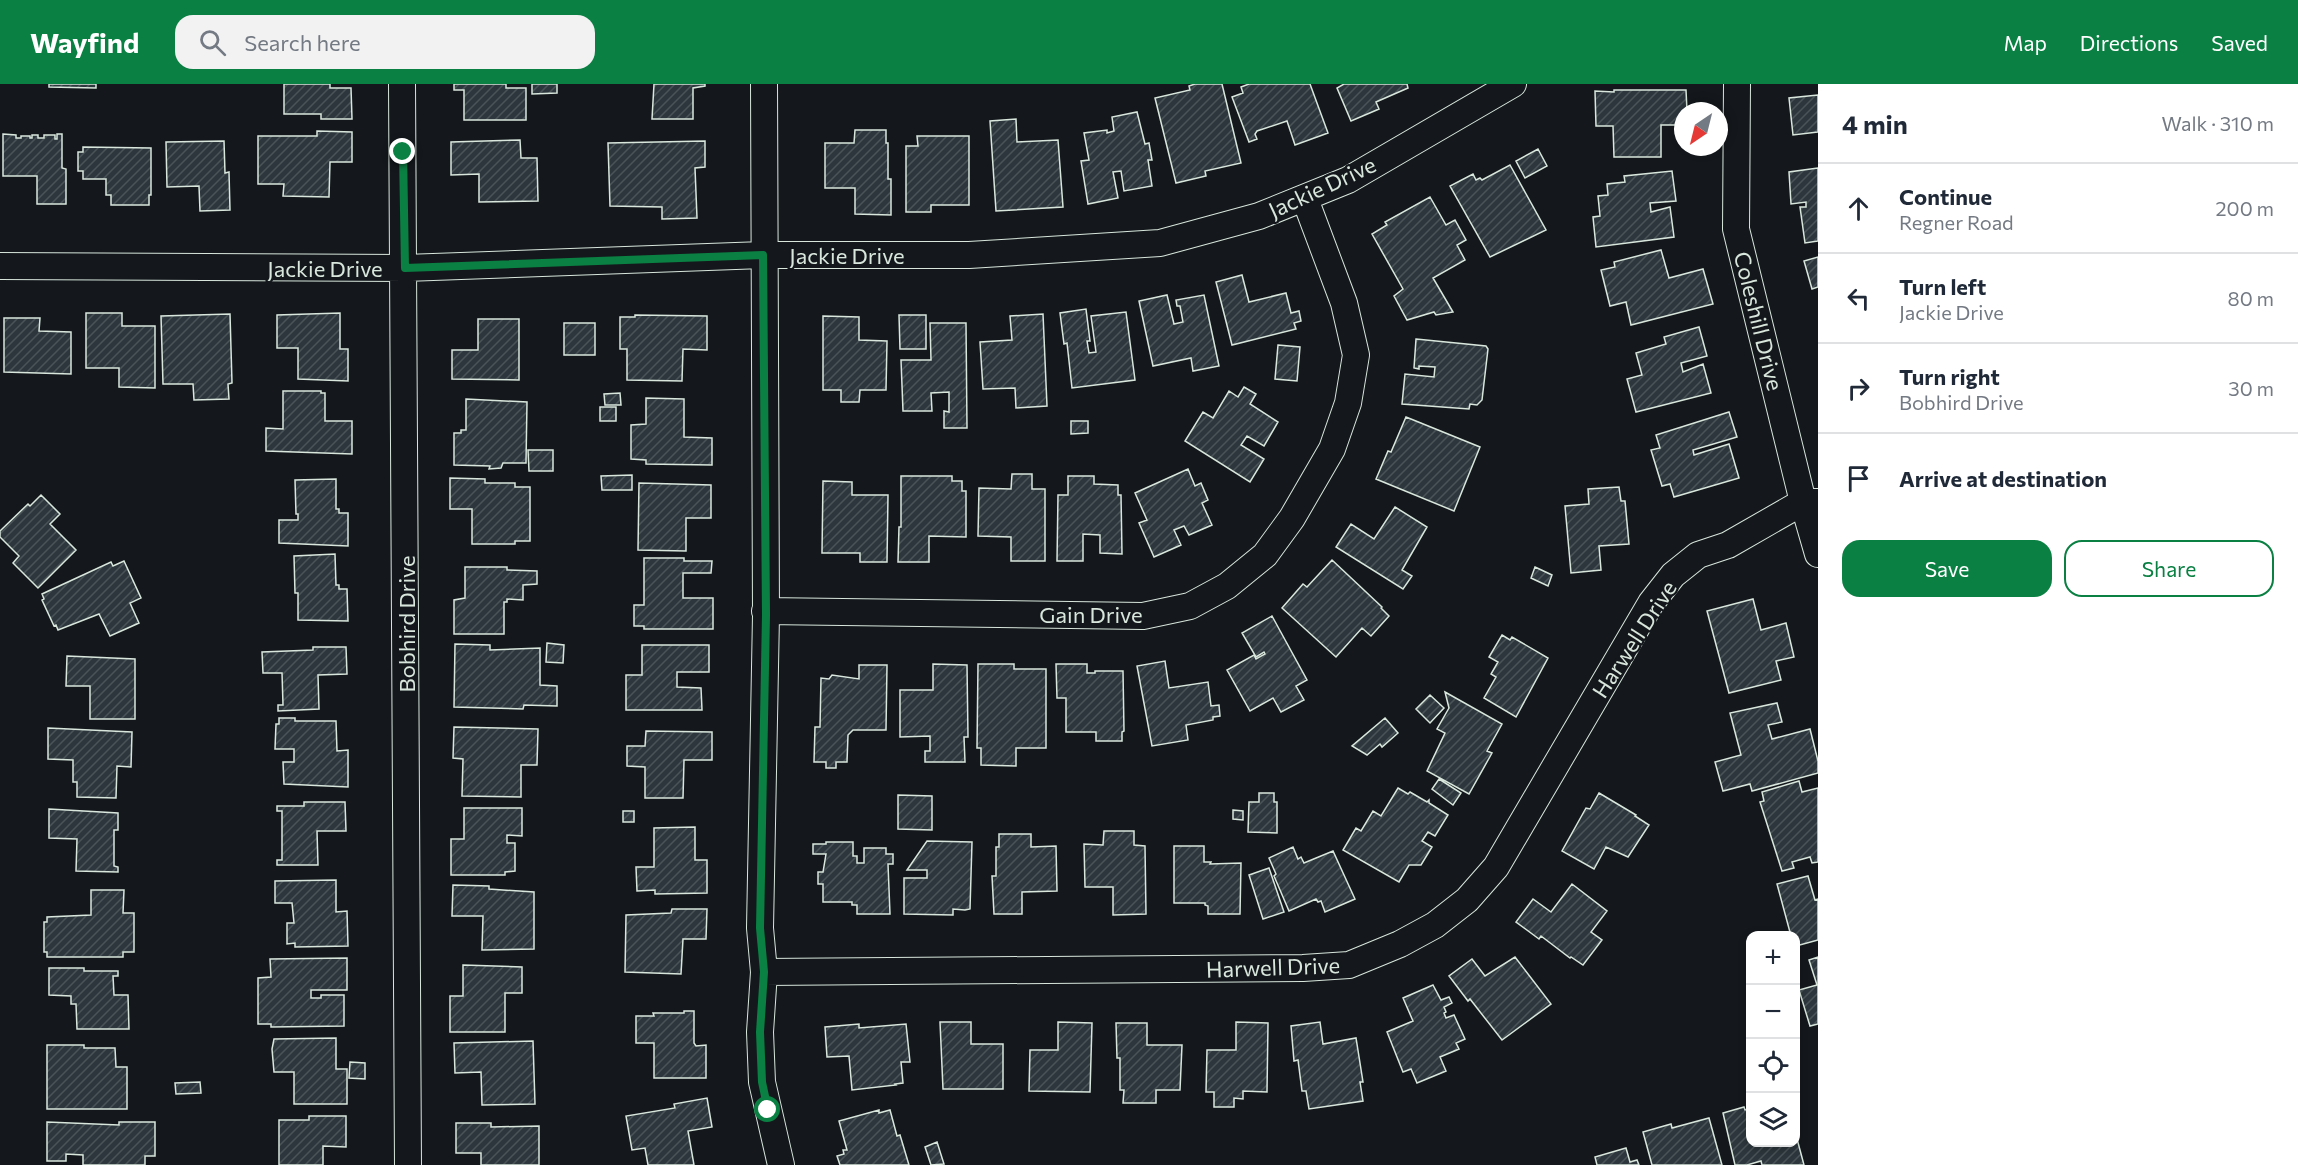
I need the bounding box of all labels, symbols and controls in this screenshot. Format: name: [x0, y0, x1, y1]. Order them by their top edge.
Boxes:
search box: [175, 15, 595, 69]
text: Wayfind: [30, 25, 139, 59]
icon: search: [196, 26, 229, 59]
text: Search here: [244, 29, 361, 56]
text: Map: [2004, 30, 2047, 55]
text: Directions: [2080, 30, 2178, 55]
text: Saved: [2211, 30, 2268, 55]
north arrow: [1674, 102, 1728, 156]
text: 4 min: [1842, 108, 1908, 139]
text: Walk · 310 m: [2162, 111, 2274, 135]
route end: [389, 138, 415, 164]
street label: Jackie Drive: [1264, 150, 1380, 224]
text: Continue: [1899, 183, 1992, 210]
icon: ahead: [1842, 192, 1875, 225]
text: 200 m: [2216, 196, 2274, 220]
text: Regner Road: [1899, 210, 2014, 234]
street label: Jackie Drive: [789, 242, 905, 269]
street label: Coleshill Drive: [1729, 249, 1789, 393]
street label: Jackie Drive: [267, 255, 383, 282]
text: Turn left: [1899, 273, 1986, 300]
icon: left: [1842, 282, 1875, 315]
text: 80 m: [2228, 286, 2274, 310]
text: Jackie Drive: [1899, 300, 2004, 324]
text: Turn right: [1899, 363, 2000, 390]
icon: right: [1842, 372, 1875, 405]
text: 30 m: [2228, 376, 2274, 400]
text: Bobhird Drive: [1899, 390, 2024, 414]
icon: arrive: [1842, 462, 1875, 495]
text: Arrive at destination: [1899, 465, 2107, 492]
button: Save: [1842, 540, 2052, 597]
button: Share: [2064, 540, 2274, 597]
street label: Bobhird Drive: [393, 555, 420, 693]
street label: Harwell Drive: [1586, 575, 1682, 703]
street label: Gain Drive: [1039, 601, 1143, 628]
map controls: [1746, 931, 1800, 1147]
button: +: [1746, 931, 1800, 985]
street label: Harwell Drive: [1205, 951, 1341, 983]
button: −: [1746, 985, 1800, 1039]
button: locate: [1746, 1039, 1800, 1093]
button: layers: [1746, 1093, 1800, 1147]
route start: [754, 1096, 780, 1122]

